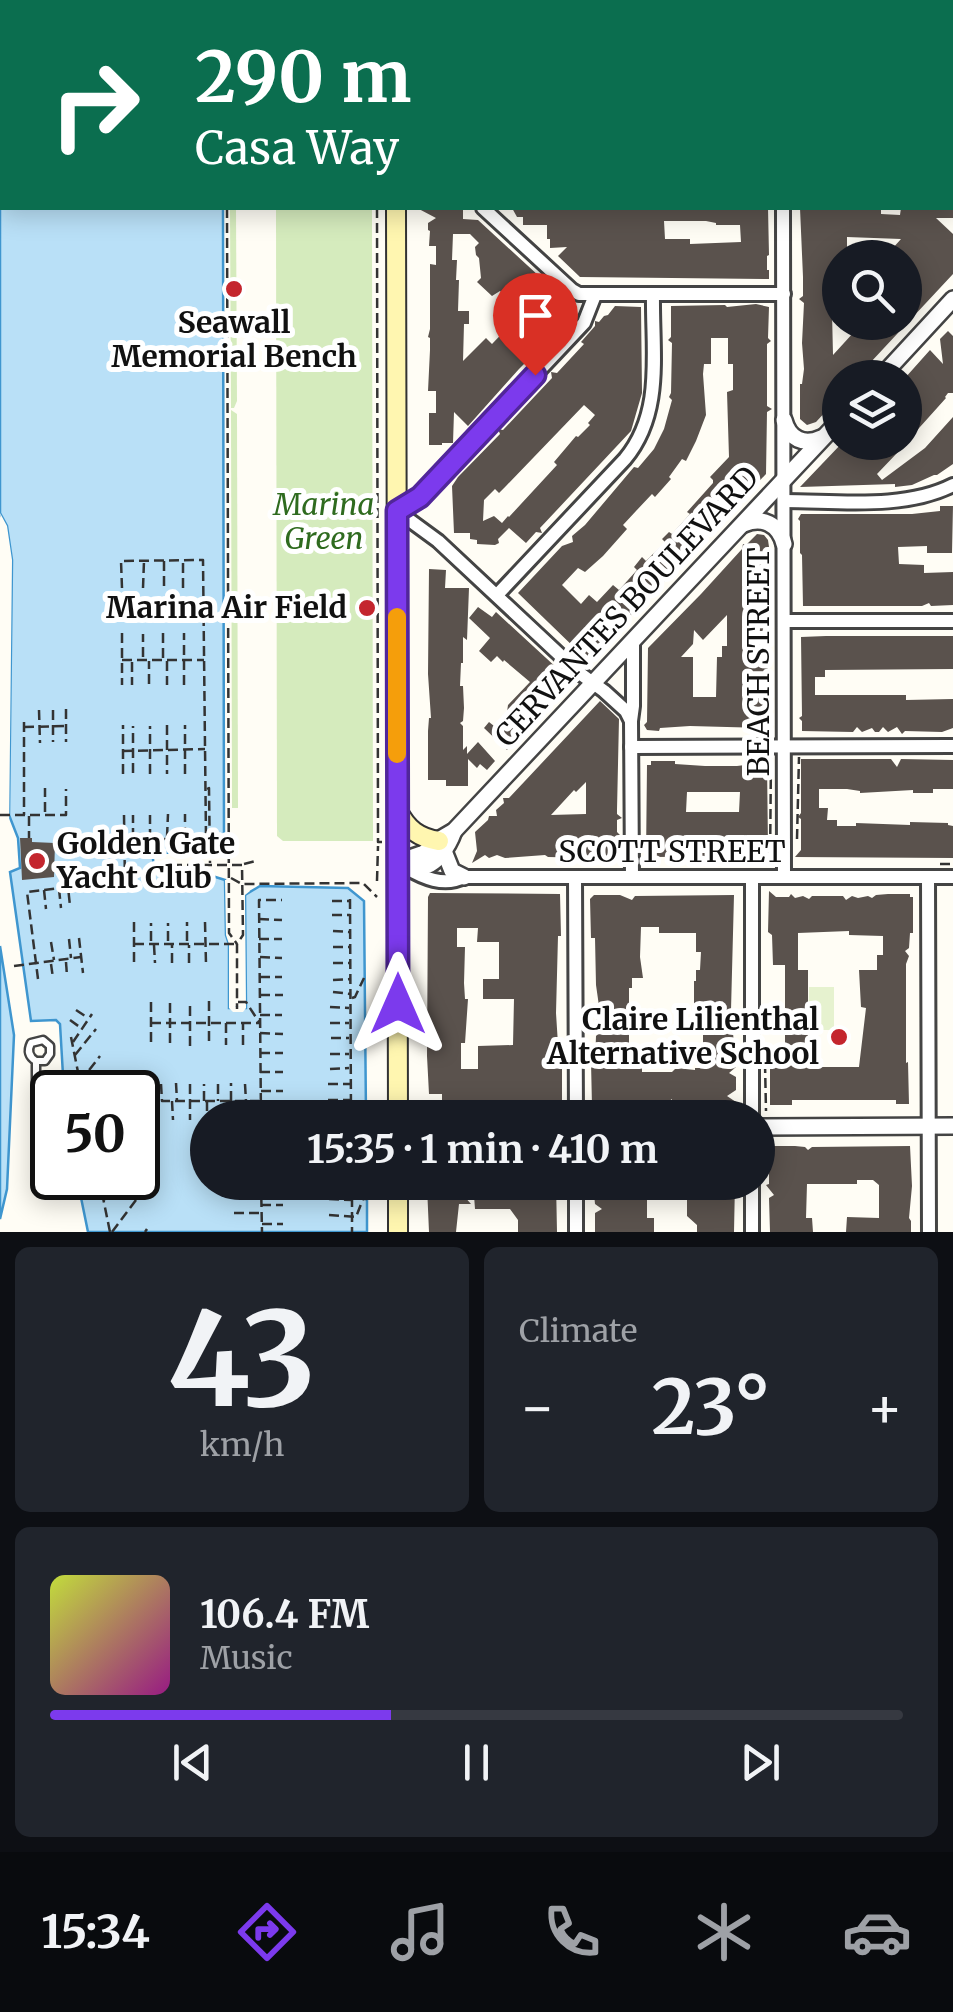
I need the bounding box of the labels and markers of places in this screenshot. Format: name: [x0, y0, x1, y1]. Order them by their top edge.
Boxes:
pin: [493, 273, 578, 376]
marker: Seawall Memorial Bench: [223, 278, 245, 300]
place label: Seawall Memorial Bench: [111, 303, 357, 375]
place label: Marina Air Field: [106, 588, 347, 626]
marker: Marina Air Field: [356, 597, 378, 619]
place label: Golden Gate Yacht Club: [56, 824, 235, 896]
marker: Golden Gate Yacht Club: [26, 850, 48, 872]
place label: Claire Lilienthal Alternative School: [546, 1000, 819, 1072]
marker: Claire Lilienthal Alternative School: [828, 1026, 850, 1048]

